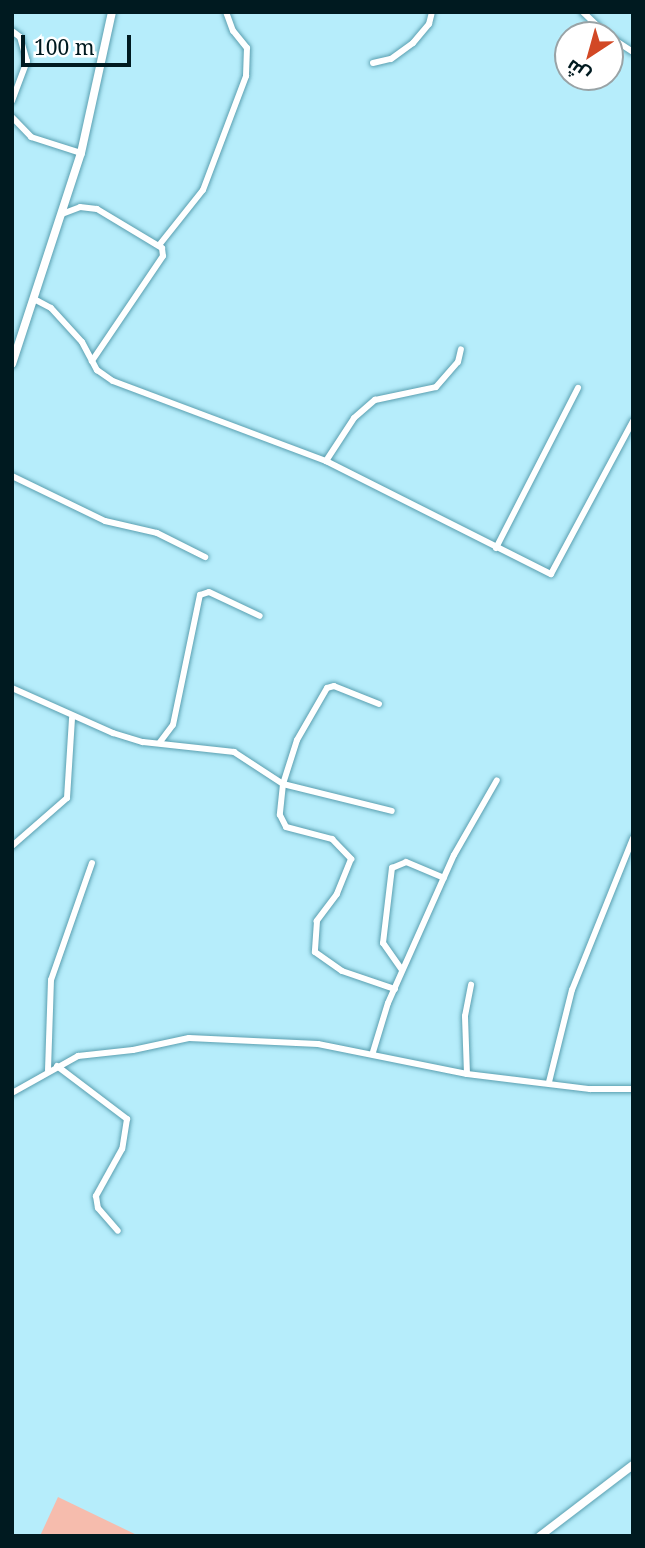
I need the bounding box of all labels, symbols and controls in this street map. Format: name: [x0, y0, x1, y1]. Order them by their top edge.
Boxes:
scale bar: [24, 21, 135, 65]
north arrow: [554, 21, 624, 91]
text: 100 m: [34, 33, 95, 61]
text: ش: [560, 54, 595, 89]

